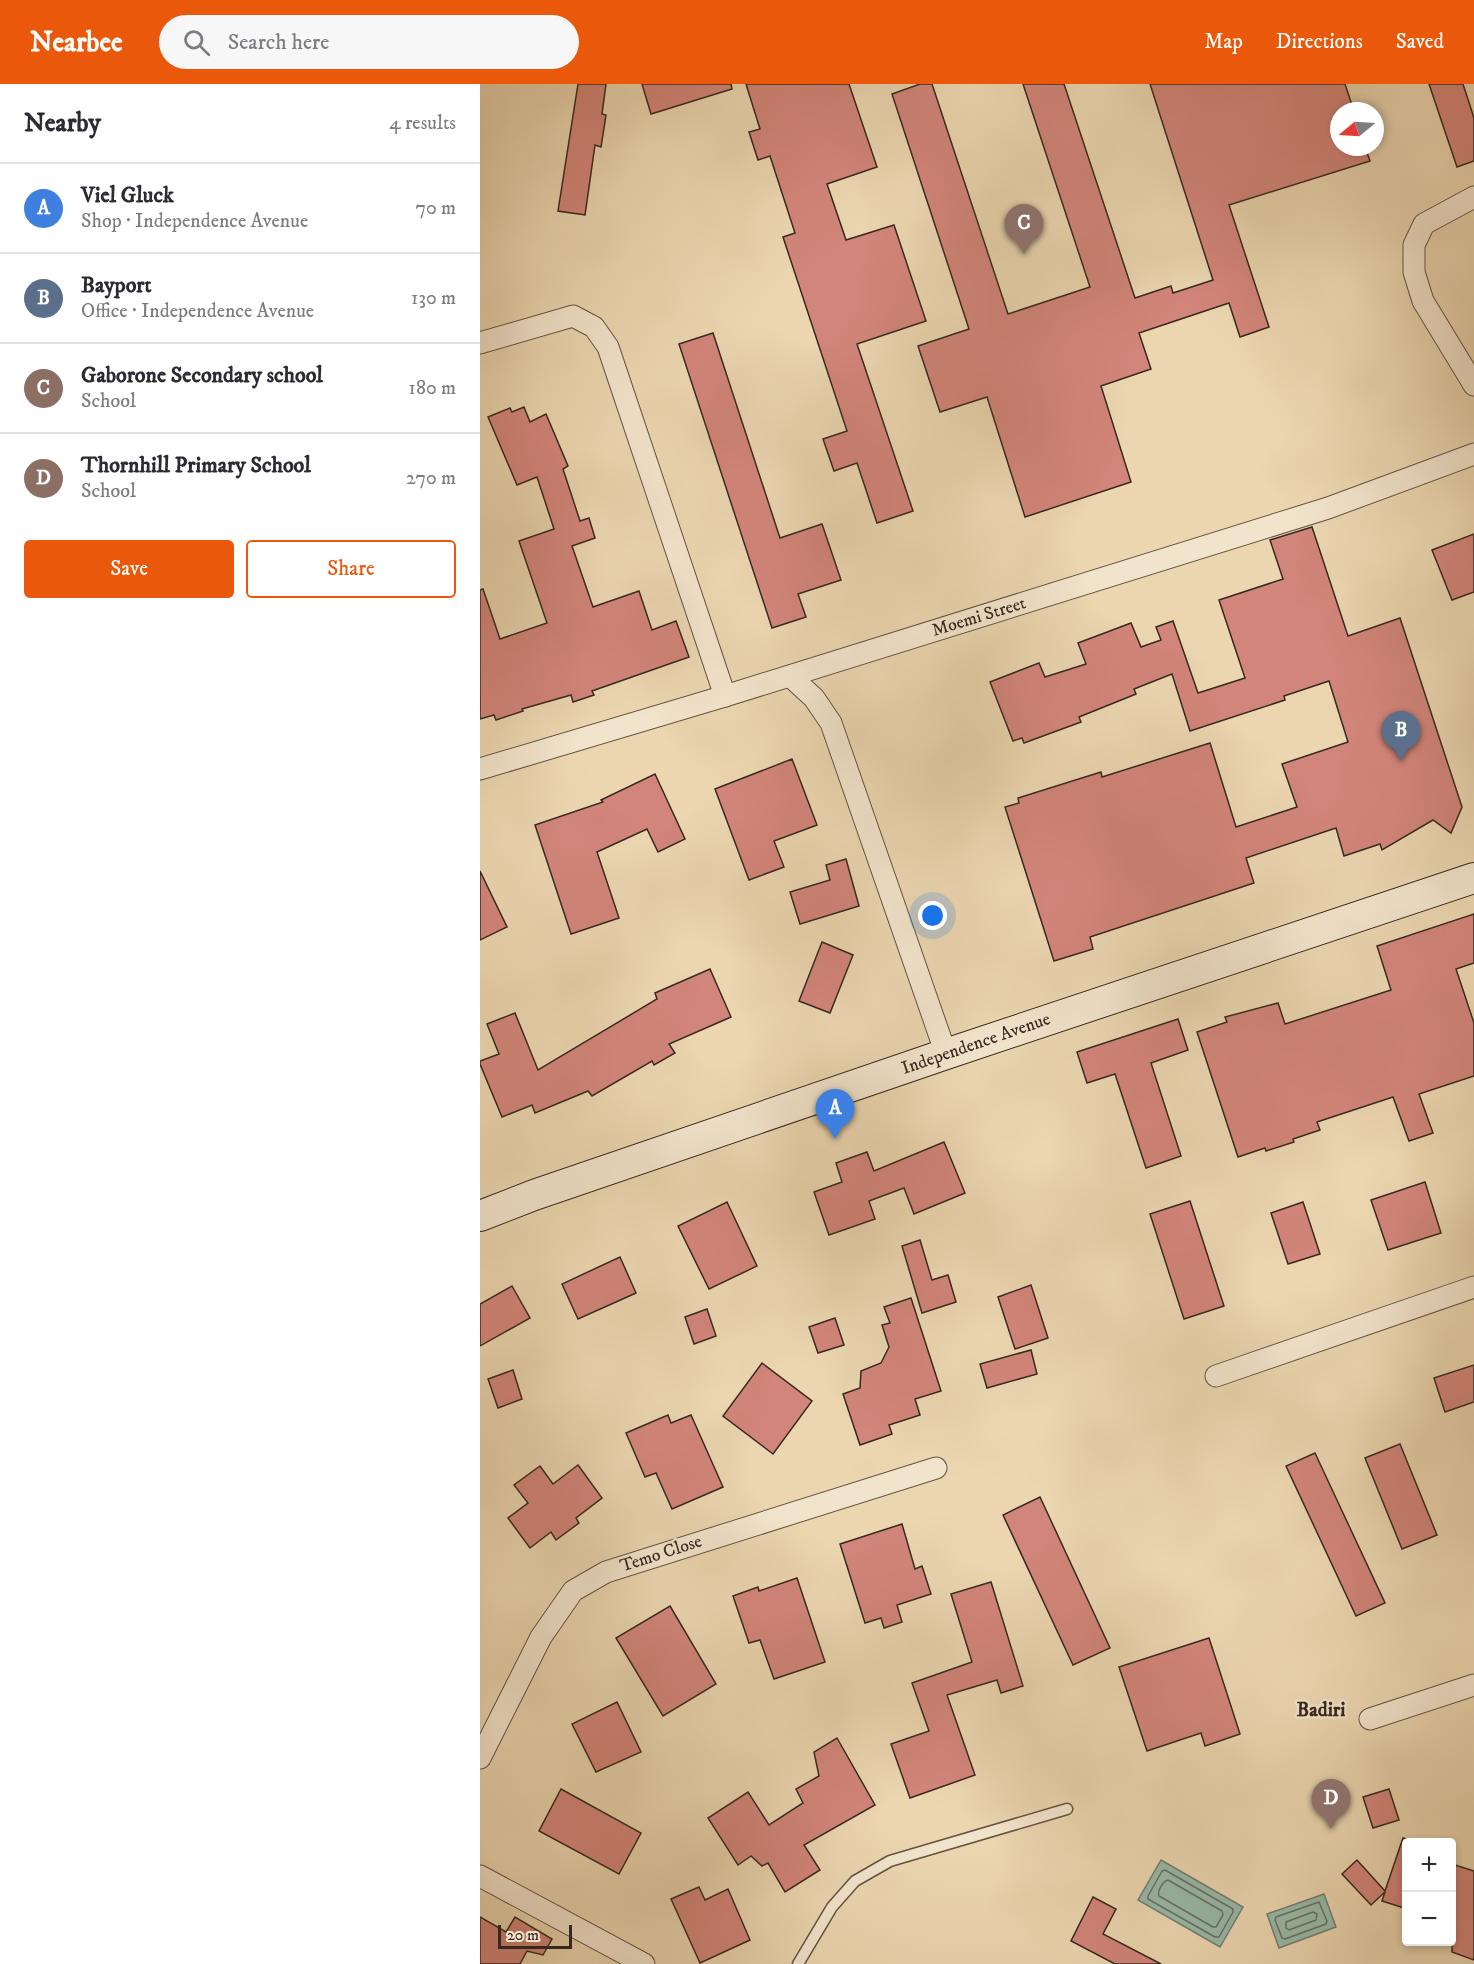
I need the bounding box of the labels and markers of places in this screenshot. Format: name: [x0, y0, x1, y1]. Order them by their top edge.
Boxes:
pin: C: [1004, 204, 1044, 254]
pin: B: [1382, 712, 1420, 761]
pin: A: [816, 1090, 854, 1139]
pin: D: [1312, 1780, 1350, 1829]

